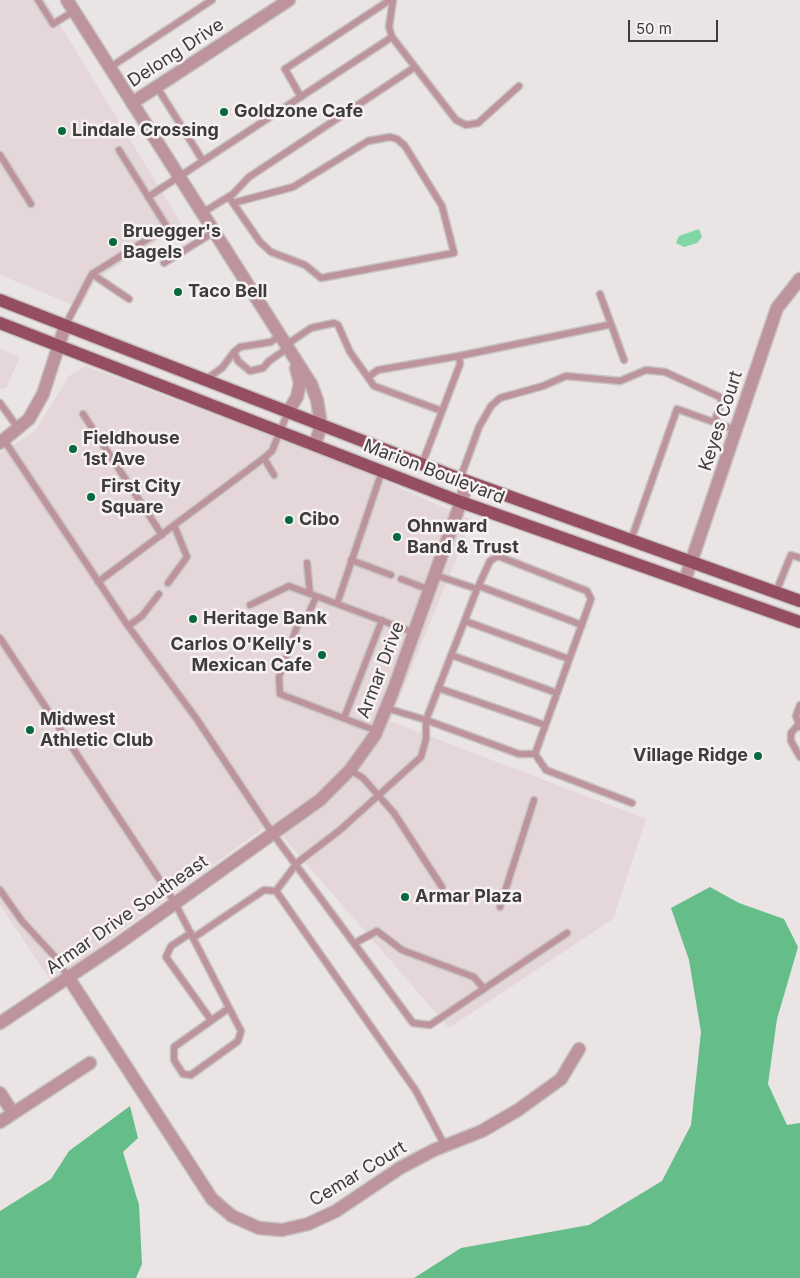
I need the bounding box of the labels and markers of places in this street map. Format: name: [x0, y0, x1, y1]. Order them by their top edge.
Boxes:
place label: Goldzone Cafe: [234, 101, 363, 123]
marker: Goldzone Cafe: [218, 106, 230, 118]
place label: Lindale Crossing: [72, 120, 219, 142]
marker: Lindale Crossing: [56, 125, 68, 137]
place label: Bruegger's Bagels: [123, 221, 221, 264]
marker: Bruegger's Bagels: [107, 236, 119, 248]
place label: Taco Bell: [188, 281, 267, 303]
marker: Taco Bell: [172, 286, 184, 298]
place label: Fieldhouse 1st Ave: [83, 428, 180, 470]
marker: Fieldhouse 1st Ave: [67, 443, 79, 455]
place label: First City Square: [101, 476, 181, 518]
marker: First City Square: [85, 491, 97, 503]
place label: Cibo: [299, 509, 340, 531]
marker: Cibo: [283, 514, 295, 526]
place label: Ohnward Band & Trust: [407, 516, 519, 558]
marker: Ohnward Band & Trust: [391, 531, 403, 543]
place label: Heritage Bank: [203, 608, 327, 630]
marker: Heritage Bank: [187, 613, 199, 625]
place label: Carlos O'Kelly's Mexican Cafe: [171, 634, 312, 676]
marker: Carlos O'Kelly's Mexican Cafe: [316, 649, 328, 661]
place label: Midwest Athletic Club: [40, 709, 153, 752]
marker: Midwest Athletic Club: [24, 724, 36, 736]
place label: Village Ridge: [633, 745, 748, 767]
marker: Village Ridge: [752, 750, 764, 762]
place label: Armar Plaza: [415, 886, 522, 908]
marker: Armar Plaza: [399, 891, 411, 903]

